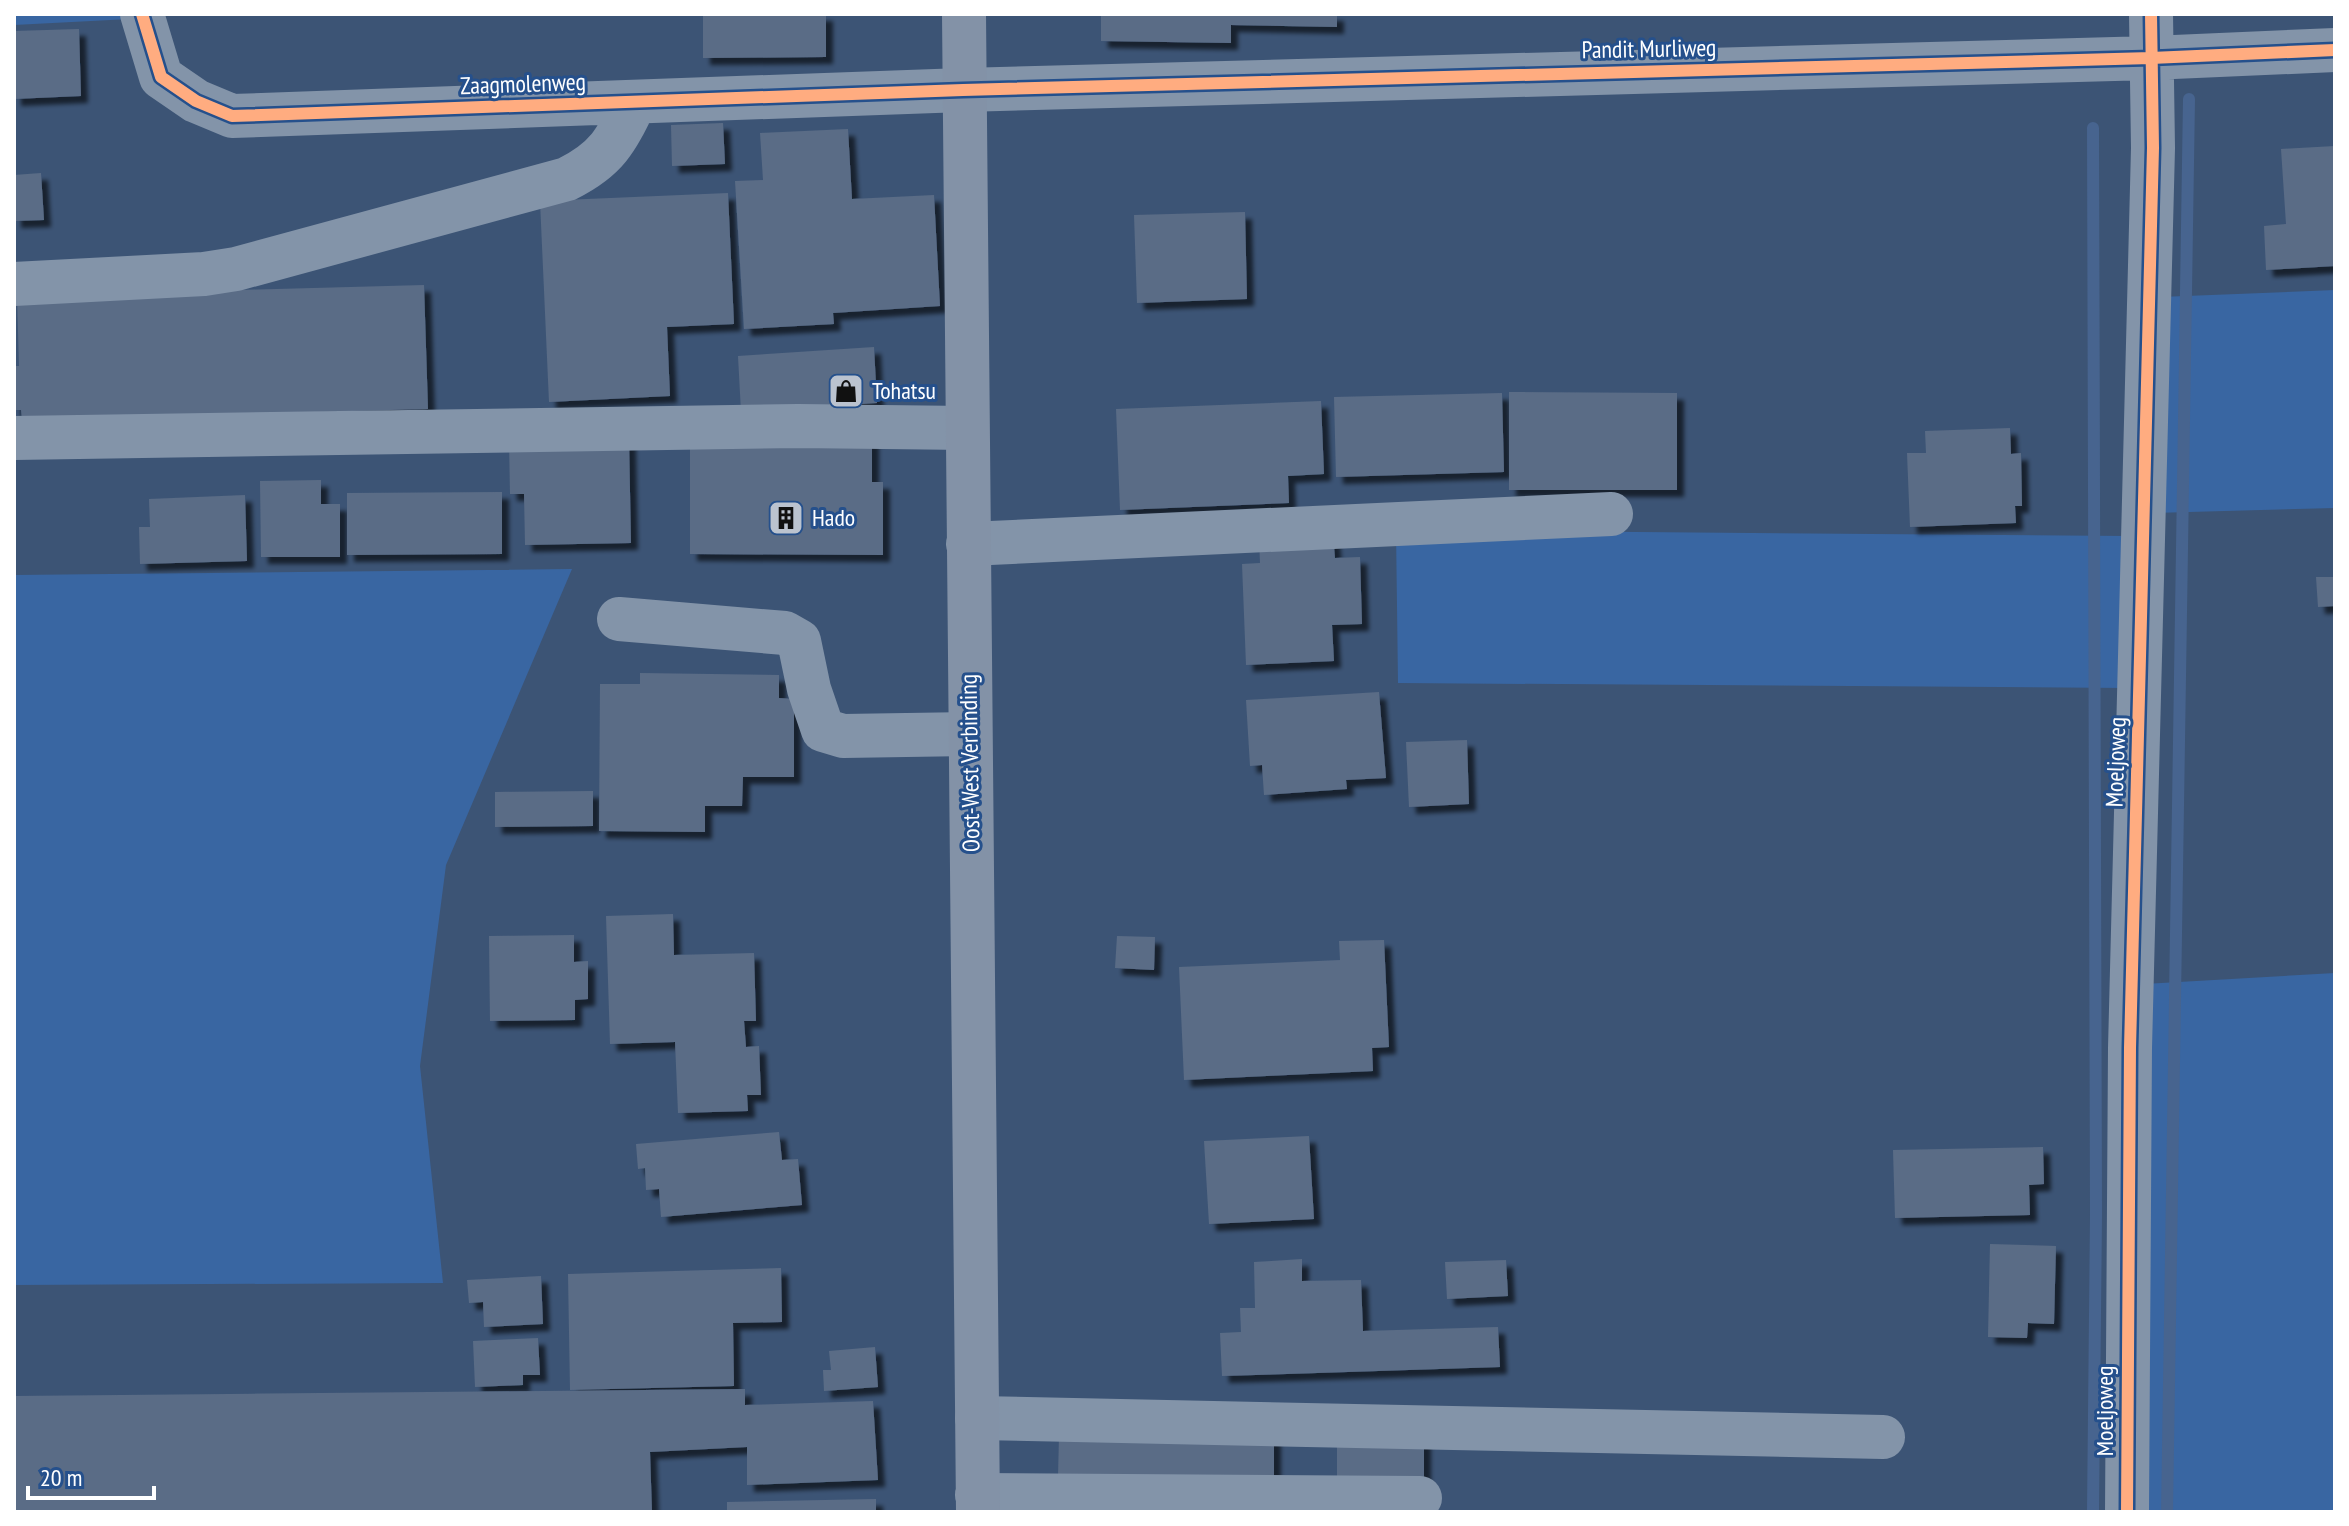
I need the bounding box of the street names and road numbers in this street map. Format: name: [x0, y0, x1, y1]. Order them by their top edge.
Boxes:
street label: Pandit Murliweg: [1581, 32, 1717, 65]
street label: Zaagmolenweg: [460, 66, 586, 101]
street label: Oost-West Verbinding: [952, 674, 987, 852]
street label: Moeljoweg: [2098, 716, 2133, 808]
street label: Moeljoweg: [2089, 1366, 2120, 1456]

